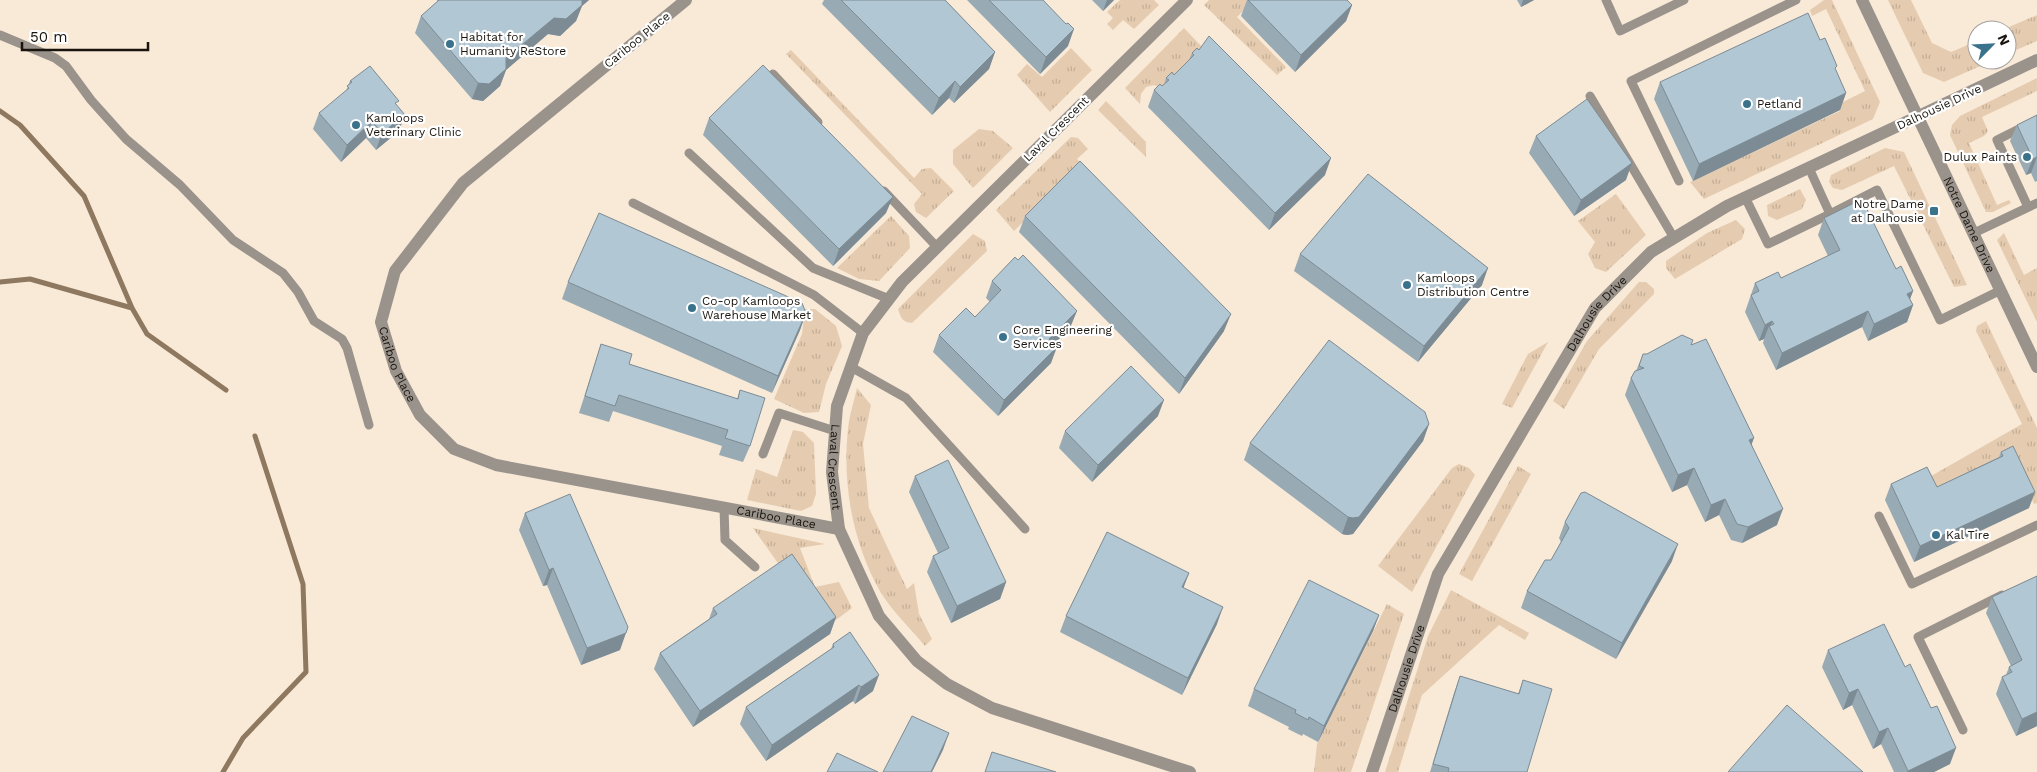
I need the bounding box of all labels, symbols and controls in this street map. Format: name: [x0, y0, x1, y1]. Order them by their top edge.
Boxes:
street label: Cariboo Place: [601, 9, 673, 71]
scale bar: [22, 20, 149, 52]
north arrow: [1967, 20, 2017, 70]
text: 50 m: [30, 28, 67, 46]
place label: Habitat for Humanity ReStore: [460, 30, 566, 58]
text: N: [1994, 32, 2013, 48]
marker: Habitat for Humanity ReStore: [444, 38, 456, 50]
street label: Dalhousie Drive: [1895, 81, 1983, 133]
street label: Laval Crescent: [1021, 94, 1091, 164]
place label: Petland: [1757, 97, 1801, 111]
marker: Petland: [1741, 98, 1753, 110]
place label: Kamloops Veterinary Clinic: [366, 111, 462, 139]
marker: Kamloops Veterinary Clinic: [350, 119, 362, 131]
place label: Dulux Paints: [1944, 150, 2017, 164]
marker: Dulux Paints: [2021, 151, 2033, 163]
street label: Notre Dame Drive: [1940, 175, 1998, 275]
place label: Notre Dame at Dalhousie: [1851, 197, 1924, 225]
marker: Notre Dame at Dalhousie: [1928, 205, 1940, 217]
place label: Kamloops Distribution Centre: [1417, 271, 1529, 299]
street label: Dalhousie Drive: [1564, 273, 1630, 354]
marker: Kamloops Distribution Centre: [1401, 279, 1413, 291]
place label: Co-op Kamloops Warehouse Market: [702, 294, 811, 322]
marker: Co-op Kamloops Warehouse Market: [686, 302, 698, 314]
place label: Core Engineering Services: [1013, 323, 1113, 351]
street label: Cariboo Place: [376, 325, 419, 405]
marker: Core Engineering Services: [997, 331, 1009, 343]
street label: Laval Crescent: [825, 424, 844, 511]
street label: Cariboo Place: [735, 503, 817, 532]
place label: Kal Tire: [1946, 528, 1989, 542]
marker: Kal Tire: [1930, 529, 1942, 541]
street label: Dalhousie Drive: [1385, 623, 1428, 714]

